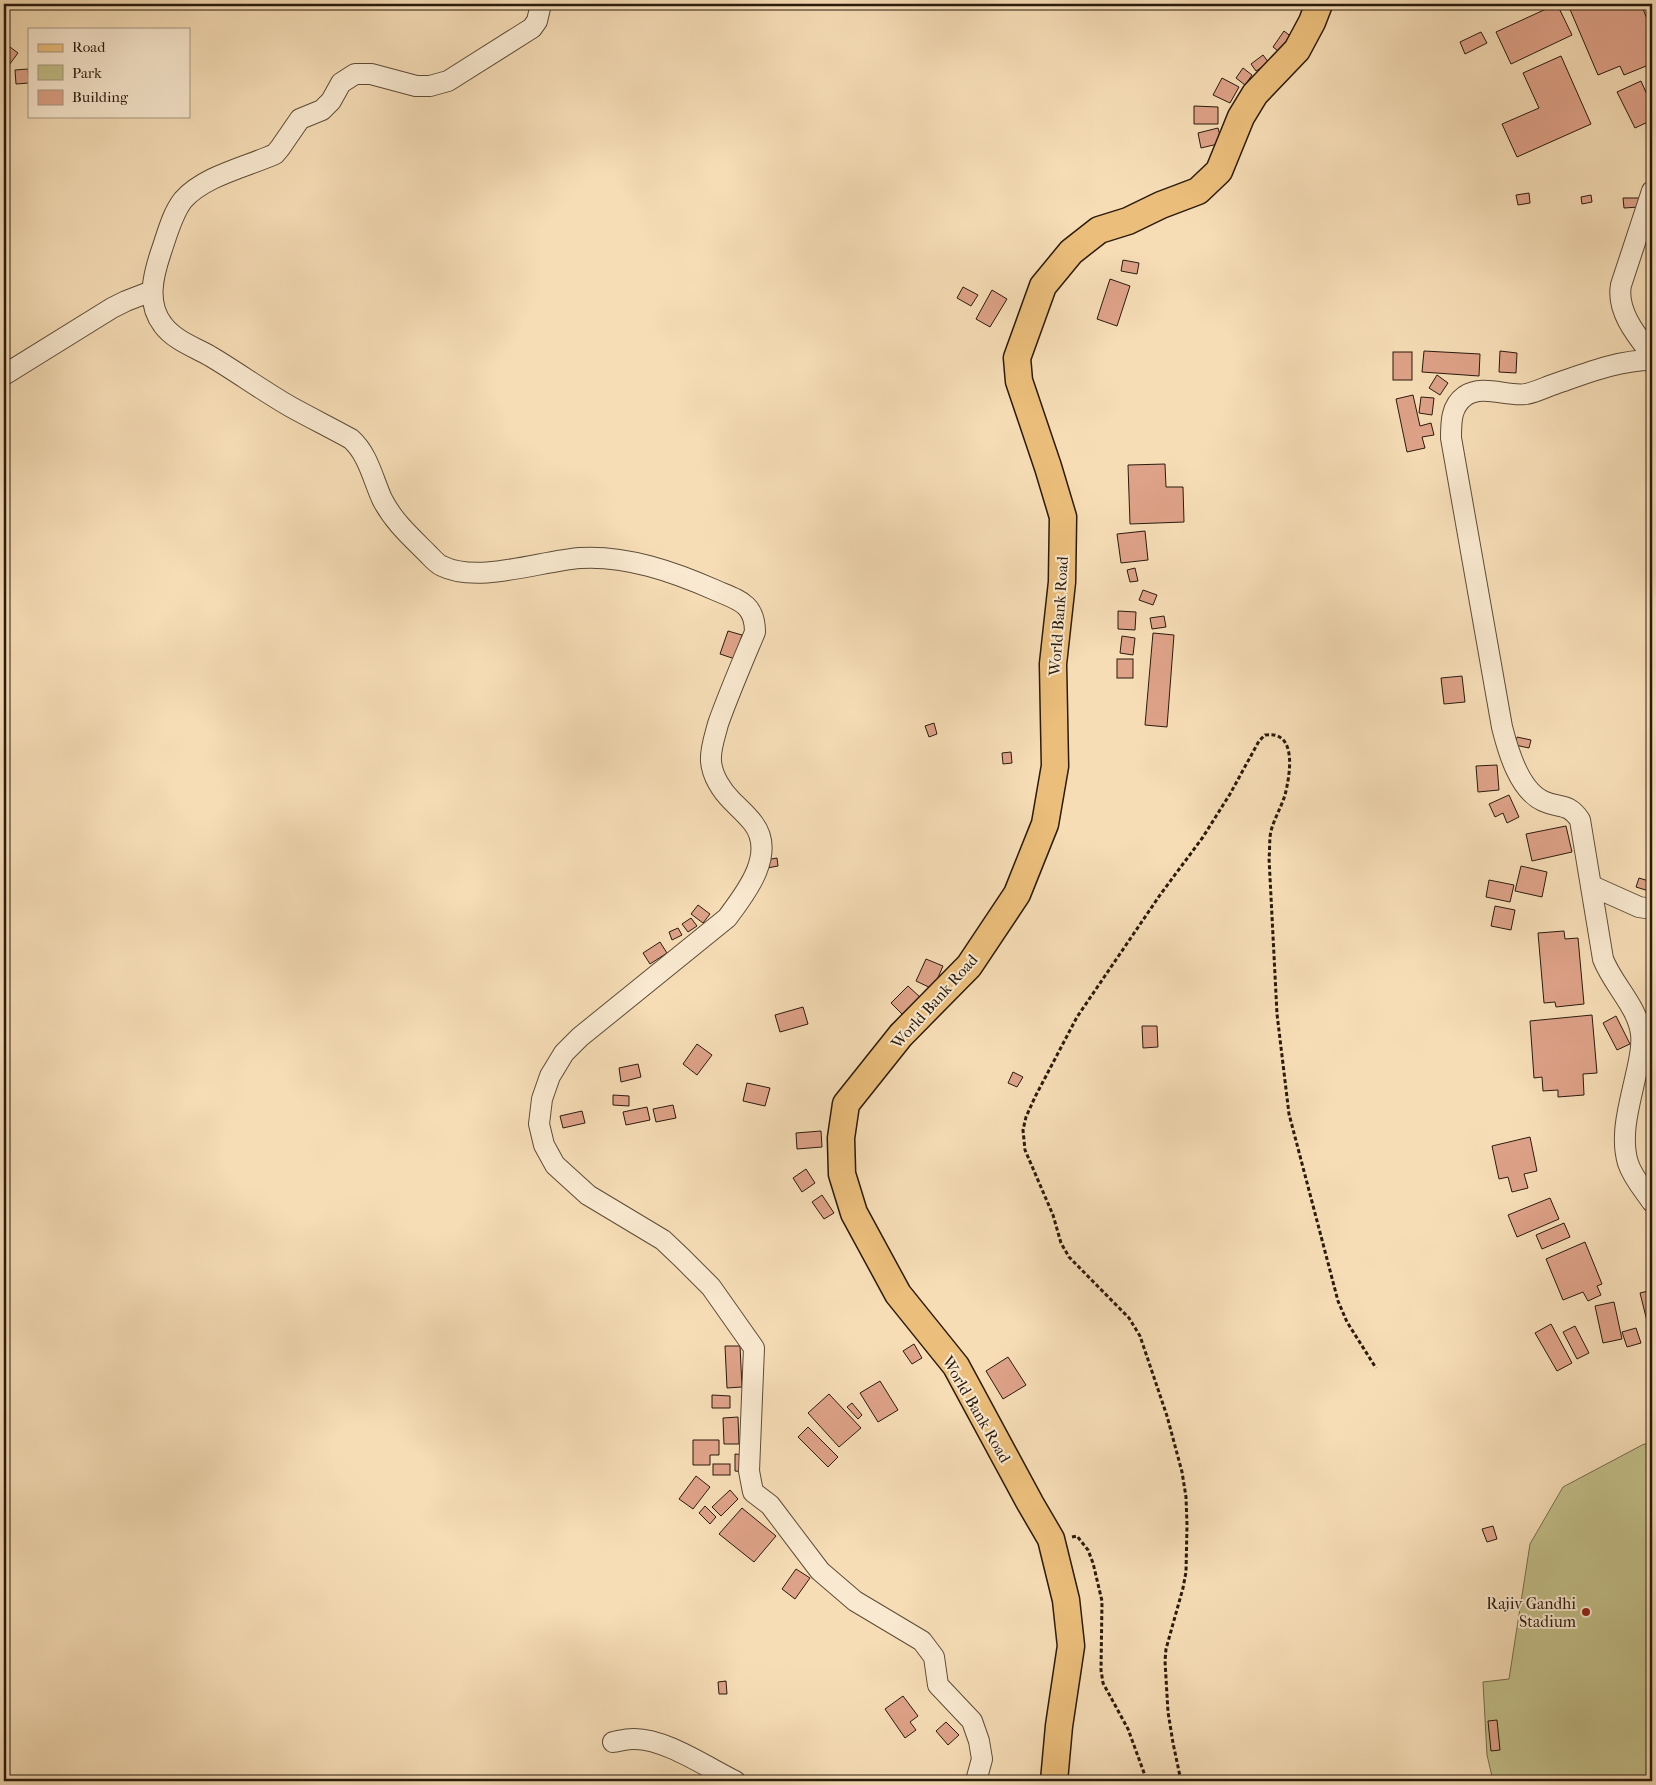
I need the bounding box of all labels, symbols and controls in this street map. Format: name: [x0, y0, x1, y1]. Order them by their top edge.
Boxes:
legend: [28, 28, 190, 118]
text: Road: [72, 38, 106, 56]
text: Park: [72, 64, 102, 82]
text: Building: [72, 88, 129, 106]
street label: World Bank Road: [1045, 555, 1072, 678]
street label: World Bank Road: [886, 950, 982, 1053]
street label: World Bank Road: [938, 1352, 1015, 1466]
place label: Rajiv Gandhi Stadium: [1486, 1594, 1577, 1631]
marker: Rajiv Gandhi Stadium: [1580, 1606, 1592, 1618]

